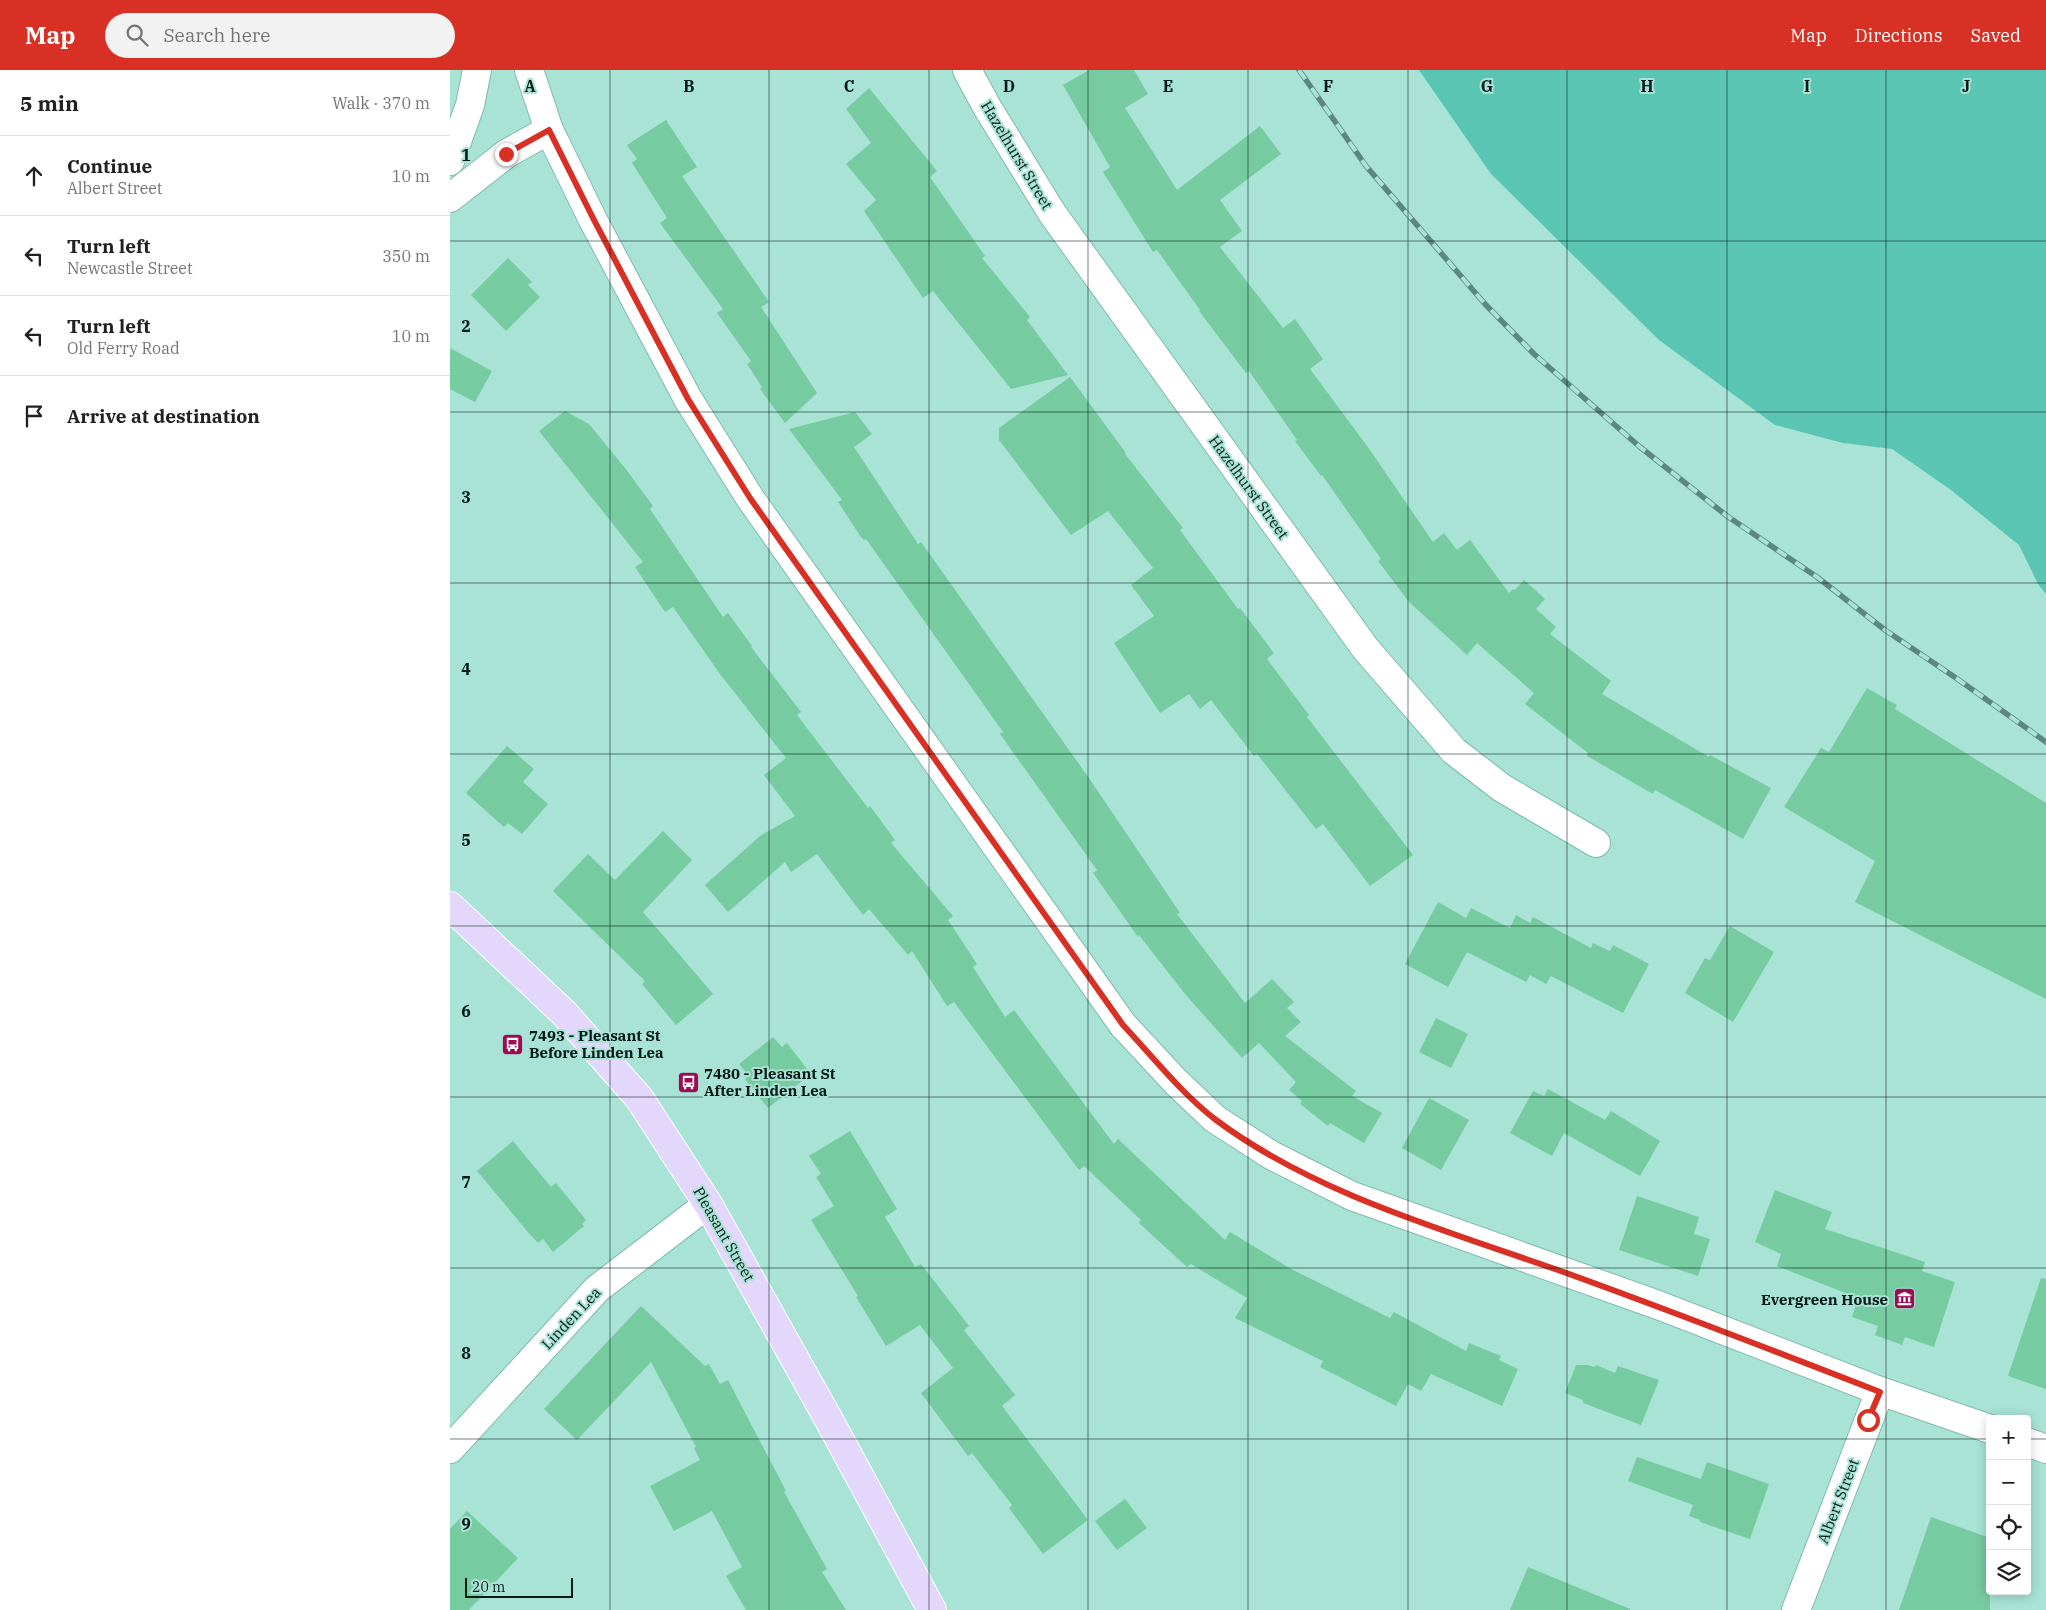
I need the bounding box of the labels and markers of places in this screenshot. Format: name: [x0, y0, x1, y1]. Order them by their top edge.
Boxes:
place label: 7493 - Pleasant St Before Linden Lea: [529, 1026, 664, 1062]
bus stop icon: 7493 - Pleasant St Before Linden Lea: [501, 1032, 525, 1056]
place label: 7480 - Pleasant St After Linden Lea: [704, 1064, 836, 1100]
bus stop icon: 7480 - Pleasant St After Linden Lea: [676, 1070, 700, 1094]
museum icon: Evergreen House: [1892, 1287, 1916, 1311]
place label: Evergreen House: [1761, 1290, 1888, 1309]

